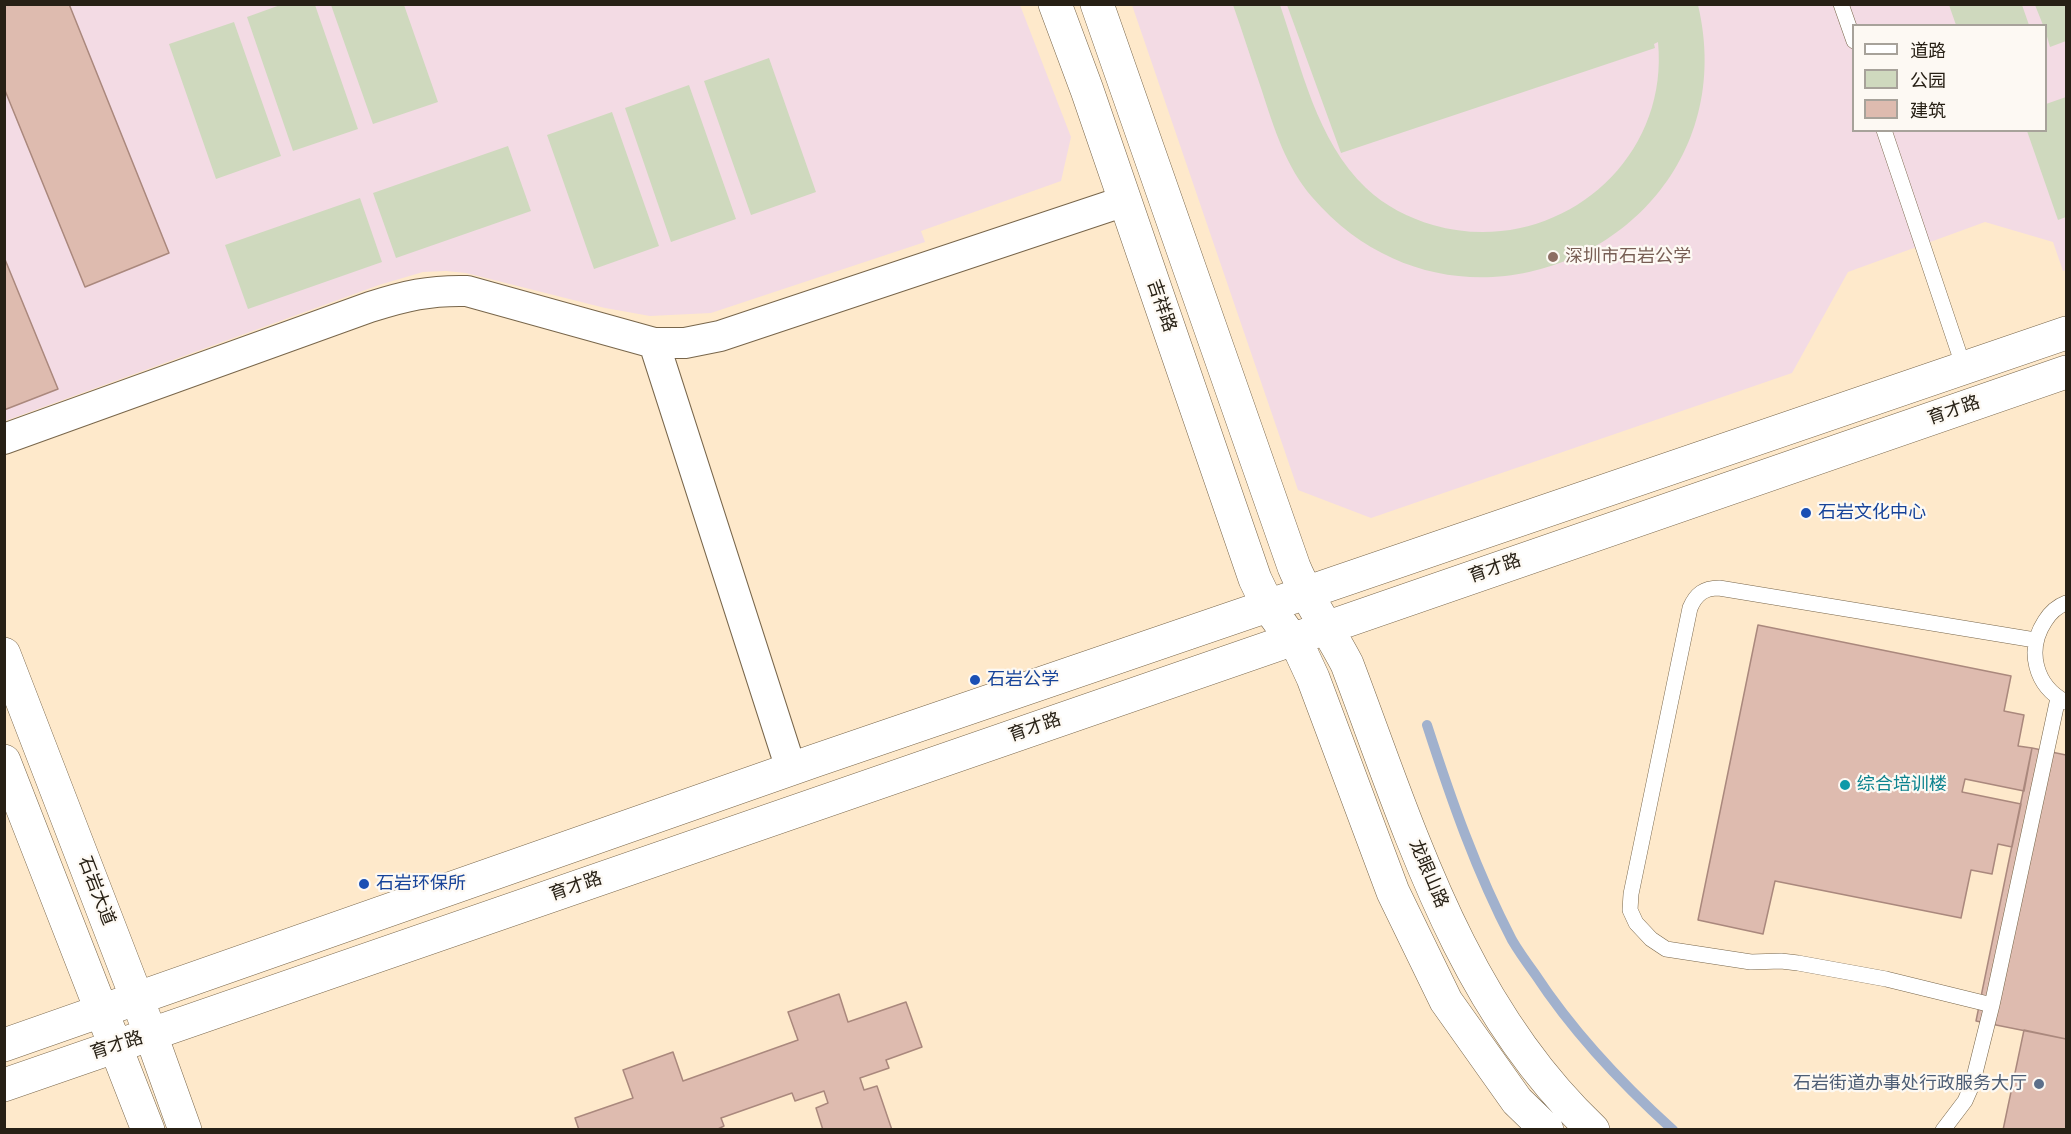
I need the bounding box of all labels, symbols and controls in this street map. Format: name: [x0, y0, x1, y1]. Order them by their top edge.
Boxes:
legend: [1852, 24, 2047, 132]
text: 道路: [1910, 39, 1946, 63]
text: 公园: [1910, 69, 1946, 93]
text: 建筑: [1910, 99, 1946, 123]
place label: 深圳市石岩公学: [1565, 246, 1691, 268]
marker: 深圳市石岩公学: [1546, 250, 1560, 264]
street label: 吉祥路: [1142, 277, 1180, 335]
street label: 育才路: [1925, 392, 1983, 430]
place label: 石岩文化中心: [1818, 502, 1926, 524]
marker: 石岩文化中心: [1799, 506, 1813, 520]
street label: 育才路: [1466, 550, 1524, 588]
place label: 石岩公学: [987, 669, 1059, 691]
marker: 石岩公学: [968, 673, 982, 687]
street label: 育才路: [1006, 709, 1064, 747]
place label: 综合培训楼: [1857, 774, 1947, 796]
marker: 综合培训楼: [1838, 778, 1852, 792]
street label: 龙眼山路: [1404, 837, 1452, 911]
street label: 石岩大道: [73, 854, 119, 928]
street label: 育才路: [547, 868, 605, 906]
place label: 石岩环保所: [376, 873, 466, 895]
marker: 石岩环保所: [357, 877, 371, 891]
street label: 育才路: [88, 1027, 146, 1065]
place label: 石岩街道办事处行政服务大厅: [1793, 1073, 2027, 1095]
marker: 石岩街道办事处行政服务大厅: [2032, 1077, 2046, 1091]

